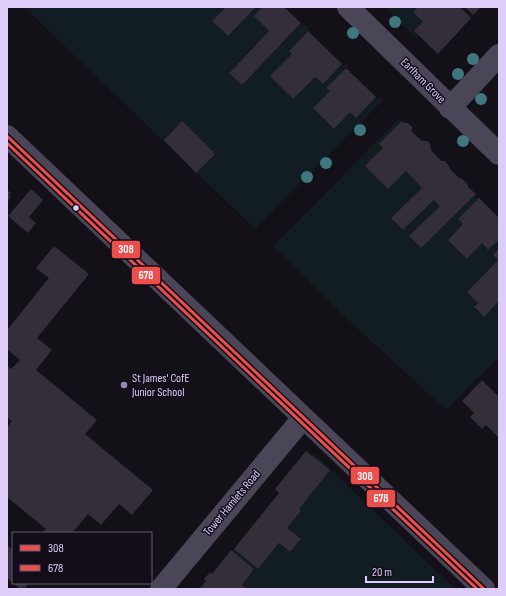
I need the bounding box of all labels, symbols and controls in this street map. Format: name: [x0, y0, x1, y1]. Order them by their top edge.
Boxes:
street label: Earlham Grove: [397, 55, 449, 107]
unlabelled marker: [71, 203, 81, 213]
line badge: 308: [111, 240, 141, 259]
text: 308: [118, 243, 134, 256]
line badge: 678: [131, 266, 161, 285]
text: 678: [138, 269, 154, 282]
place label: St James' CofE Junior School: [131, 371, 190, 400]
marker: St James' CofE Junior School: [119, 380, 129, 390]
line badge: 308: [350, 466, 380, 485]
street label: Tower Hamlets Road: [200, 467, 264, 539]
text: 308: [357, 470, 373, 483]
line badge: 678: [366, 489, 396, 508]
text: 678: [373, 492, 389, 505]
legend: [12, 532, 152, 584]
text: 308: [48, 541, 64, 556]
scale bar: [366, 558, 433, 584]
text: 678: [48, 561, 63, 576]
text: 20 m: [372, 565, 392, 580]

